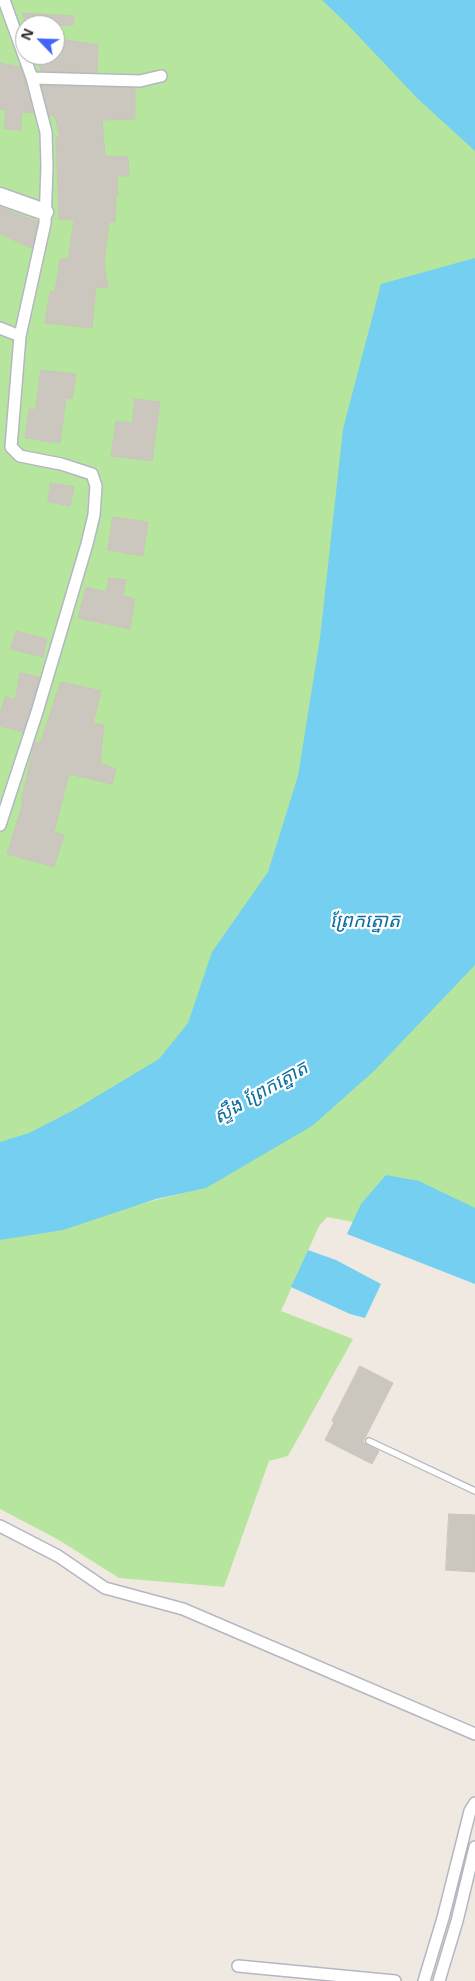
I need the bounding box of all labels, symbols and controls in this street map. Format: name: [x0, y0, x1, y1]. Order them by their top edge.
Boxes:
north arrow: [15, 15, 65, 65]
text: N: [16, 25, 38, 43]
water label: ព្រែកត្នោត: [330, 911, 400, 933]
water label: ស្ទឹង ព្រែកត្នោត: [210, 1057, 312, 1129]

